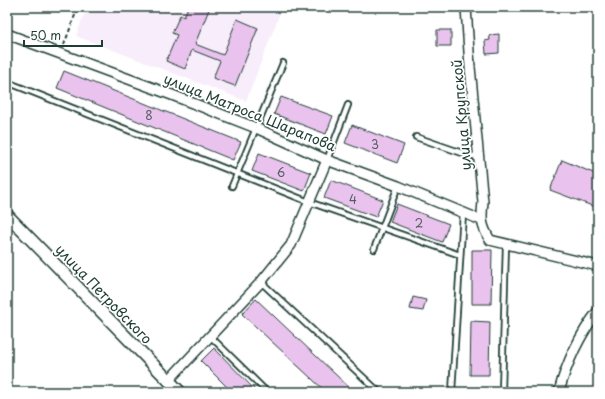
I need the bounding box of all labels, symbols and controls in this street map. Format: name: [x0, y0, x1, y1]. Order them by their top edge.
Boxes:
scale bar: [24, 22, 102, 48]
text: 50 m: [30, 26, 61, 44]
street label: улица Крупской: [446, 59, 476, 171]
street label: улица Матроса Шарапова: [161, 68, 340, 156]
house number: 8: [145, 106, 153, 124]
house number: 3: [371, 135, 379, 153]
house number: 6: [277, 163, 285, 181]
house number: 4: [349, 190, 357, 208]
house number: 2: [415, 214, 423, 232]
street label: улица Петровского: [51, 239, 157, 349]

